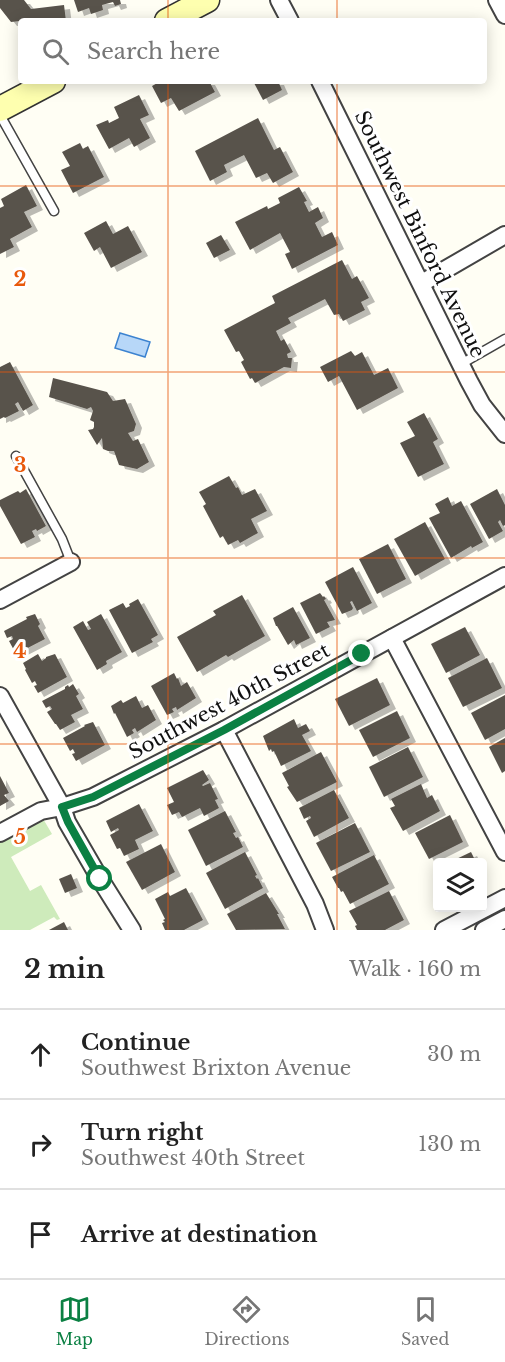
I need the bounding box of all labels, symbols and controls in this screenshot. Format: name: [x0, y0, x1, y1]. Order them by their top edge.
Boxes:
search box: [18, 18, 487, 84]
icon: search: [39, 35, 72, 68]
text: Search here: [87, 38, 220, 65]
street label: Southwest Binford Avenue: [350, 107, 490, 361]
text: 2: [13, 267, 27, 291]
text: 3: [14, 453, 26, 477]
street label: Southwest 40th Street: [124, 638, 334, 764]
text: 4: [13, 639, 27, 663]
route end: [348, 640, 374, 666]
text: 5: [14, 825, 26, 849]
map controls: [433, 858, 487, 912]
button: layers: [433, 858, 487, 912]
route start: [86, 865, 112, 891]
text: 2 min: [24, 953, 105, 985]
text: Walk · 160 m: [349, 957, 481, 981]
text: Continue: [81, 1029, 190, 1056]
icon: ahead: [24, 1038, 57, 1071]
text: 30 m: [427, 1042, 481, 1066]
text: Southwest Brixton Avenue: [81, 1056, 351, 1080]
text: Turn right: [81, 1119, 203, 1146]
icon: right: [24, 1128, 57, 1161]
text: 130 m: [418, 1132, 481, 1156]
text: Southwest 40th Street: [81, 1146, 305, 1170]
icon: arrive: [24, 1218, 57, 1251]
text: Arrive at destination: [81, 1221, 318, 1248]
tab: Map: [56, 1293, 93, 1349]
tab: Directions: [204, 1293, 289, 1349]
tab: Saved: [401, 1293, 449, 1349]

